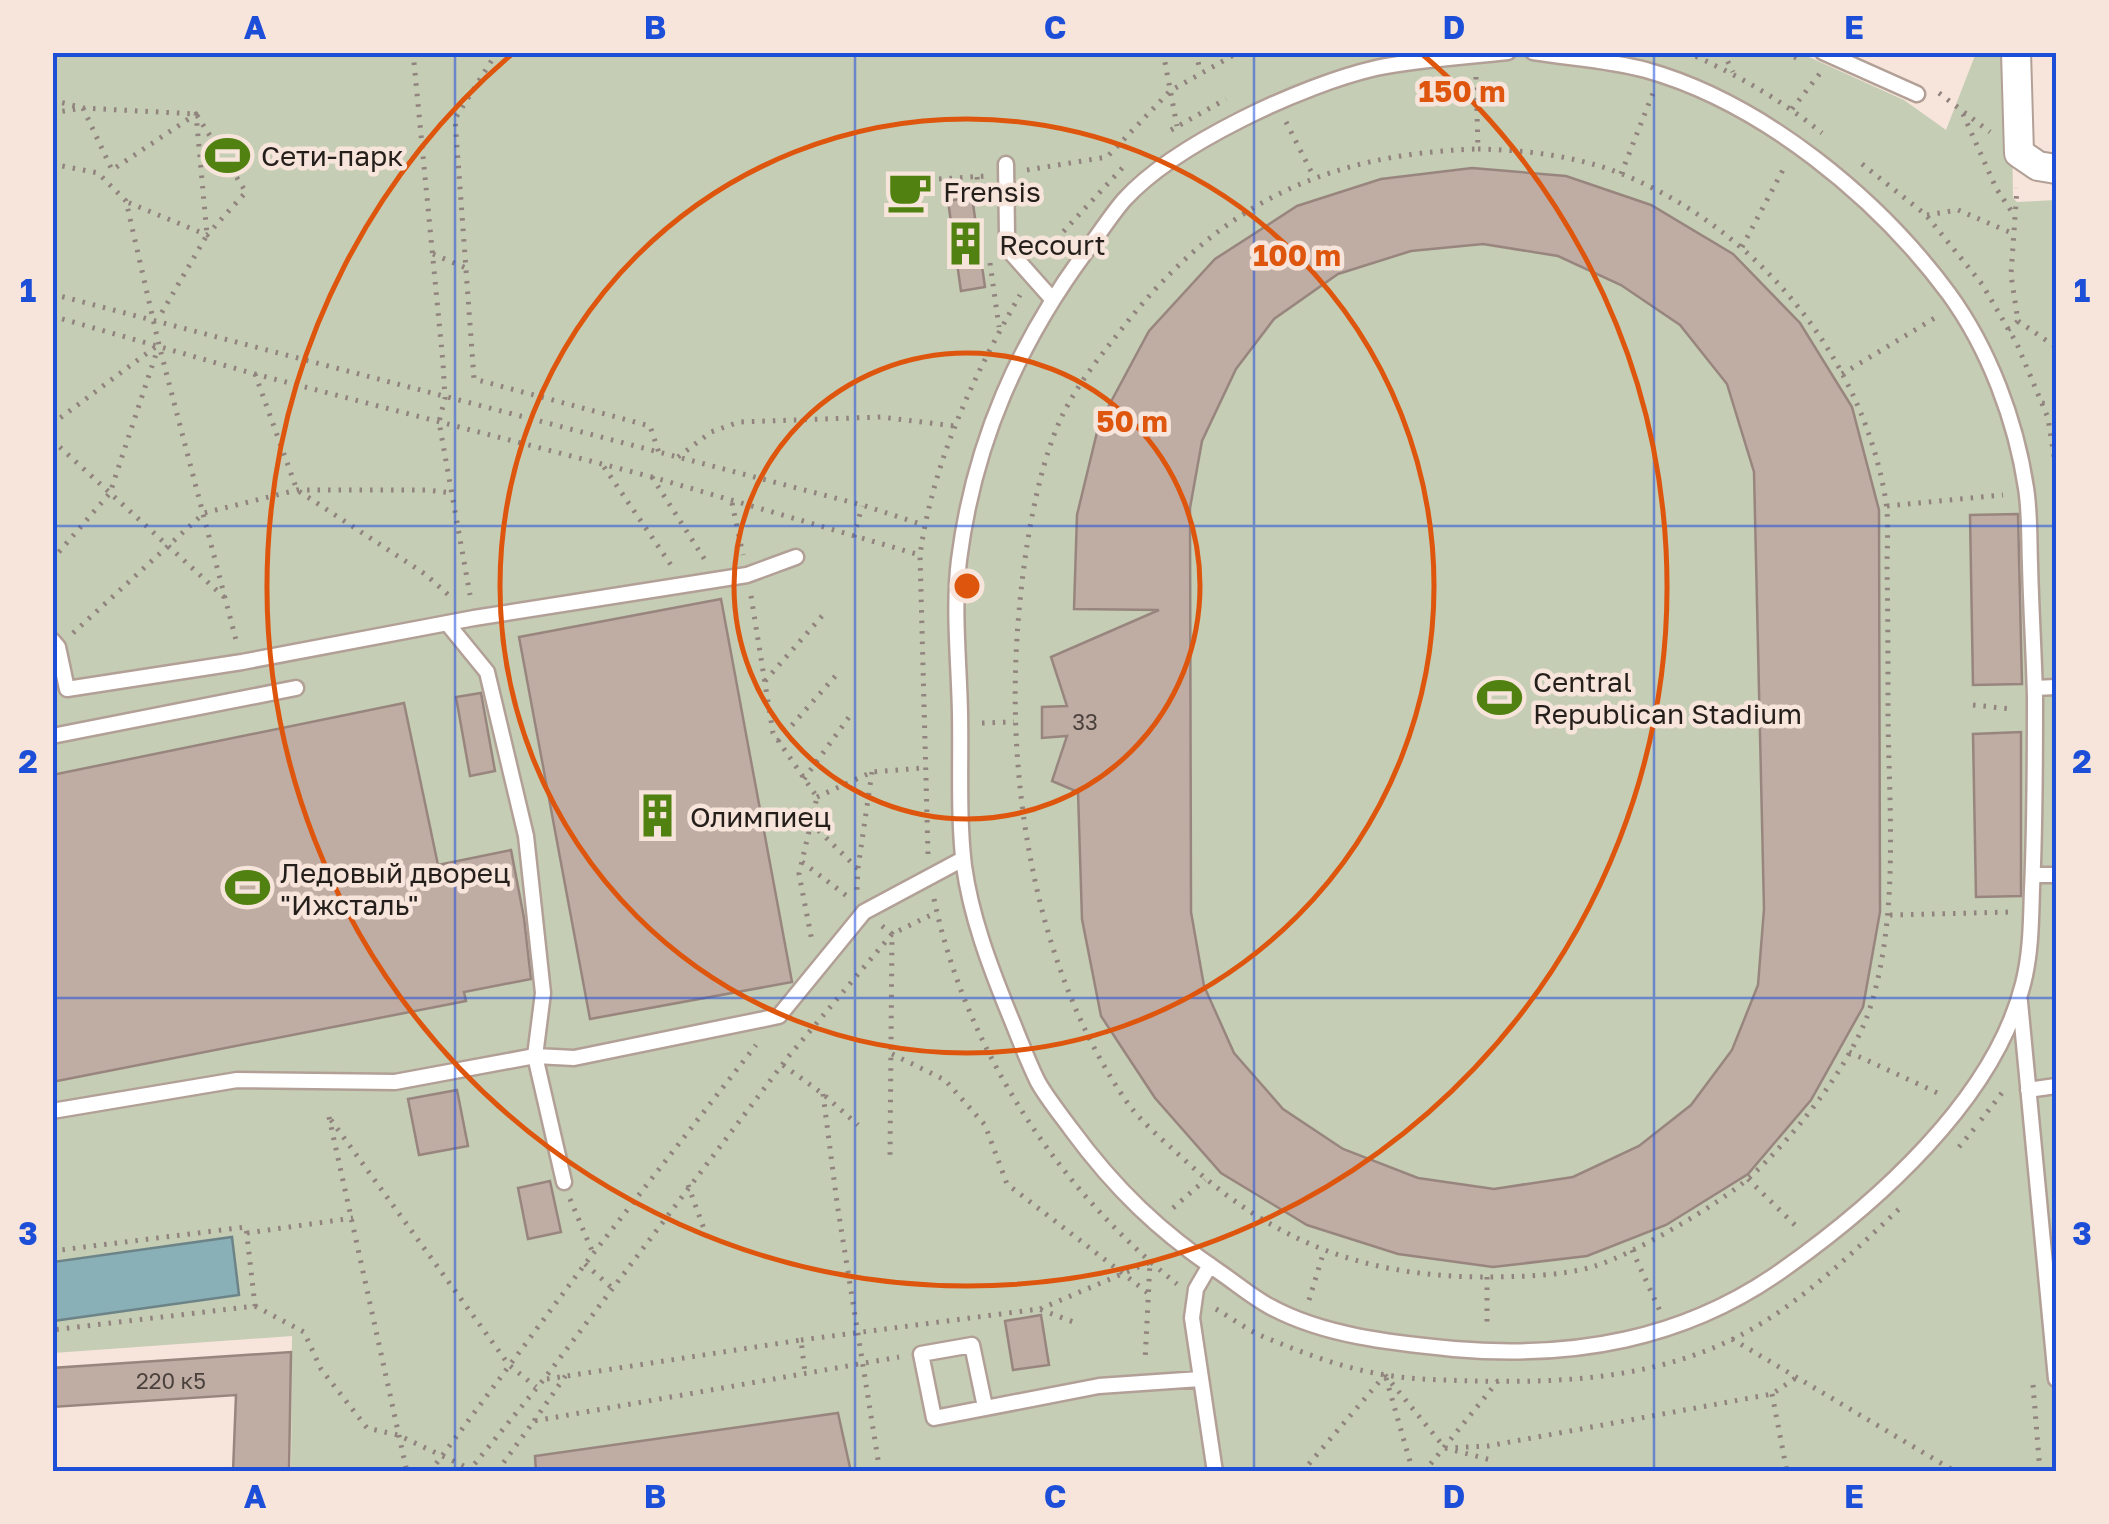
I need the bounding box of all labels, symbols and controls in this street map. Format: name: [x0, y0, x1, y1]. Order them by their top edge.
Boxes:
text: A: [244, 8, 267, 46]
text: B: [644, 8, 666, 46]
text: C: [1044, 8, 1066, 46]
text: D: [1443, 8, 1465, 46]
text: E: [1844, 8, 1864, 46]
text: 150 m: [1419, 73, 1506, 109]
sports icon: Сети-парк: [204, 131, 252, 179]
place label: Сети-парк: [261, 139, 403, 172]
cafe icon: Frensis: [886, 167, 934, 215]
place label: Frensis: [943, 175, 1041, 208]
building icon: Recourt: [942, 220, 990, 268]
place label: Recourt: [999, 228, 1106, 261]
text: 100 m: [1253, 237, 1341, 273]
text: 1: [20, 271, 36, 309]
text: 1: [2074, 271, 2090, 309]
text: 50 m: [1096, 403, 1168, 439]
centre of rings: [949, 568, 985, 604]
place label: Central Republican Stadium: [1533, 665, 1802, 730]
sports icon: Central Republican Stadium: [1476, 673, 1524, 721]
house number: 33: [1072, 708, 1098, 735]
text: 2: [18, 742, 38, 780]
text: 2: [2072, 742, 2092, 780]
building icon: Олимпиец: [633, 792, 681, 840]
place label: Олимпиец: [690, 800, 831, 833]
place label: Ледовый дворец "Ижсталь": [280, 856, 510, 921]
sports icon: Ледовый дворец "Ижсталь": [223, 864, 271, 912]
text: 3: [18, 1214, 38, 1252]
text: 3: [2072, 1214, 2092, 1252]
house number: 220 к5: [136, 1367, 206, 1394]
text: A: [244, 1477, 267, 1515]
text: B: [644, 1477, 666, 1515]
text: C: [1044, 1477, 1066, 1515]
text: D: [1443, 1477, 1465, 1515]
text: E: [1844, 1477, 1864, 1515]

